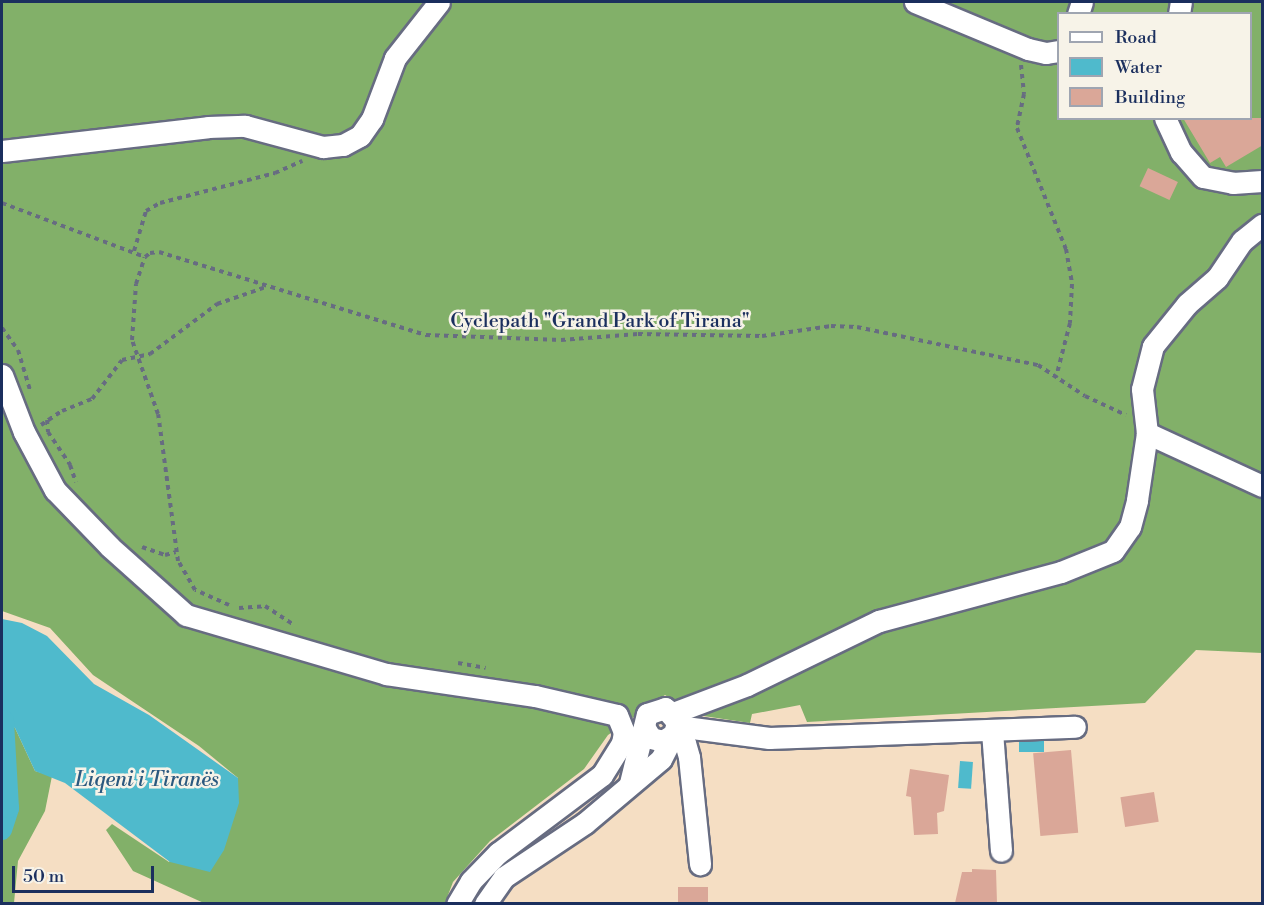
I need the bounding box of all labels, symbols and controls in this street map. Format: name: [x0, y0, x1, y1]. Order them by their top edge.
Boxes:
legend: [1057, 12, 1252, 120]
text: Road: [1115, 26, 1157, 49]
text: Water: [1115, 56, 1162, 79]
text: Building: [1115, 86, 1185, 109]
street label: Cyclepath "Grand Park of Tirana": [450, 309, 750, 333]
water label: Liqeni i Tiranës: [75, 767, 219, 793]
scale bar: [15, 854, 158, 892]
text: 50 m: [23, 865, 64, 888]

